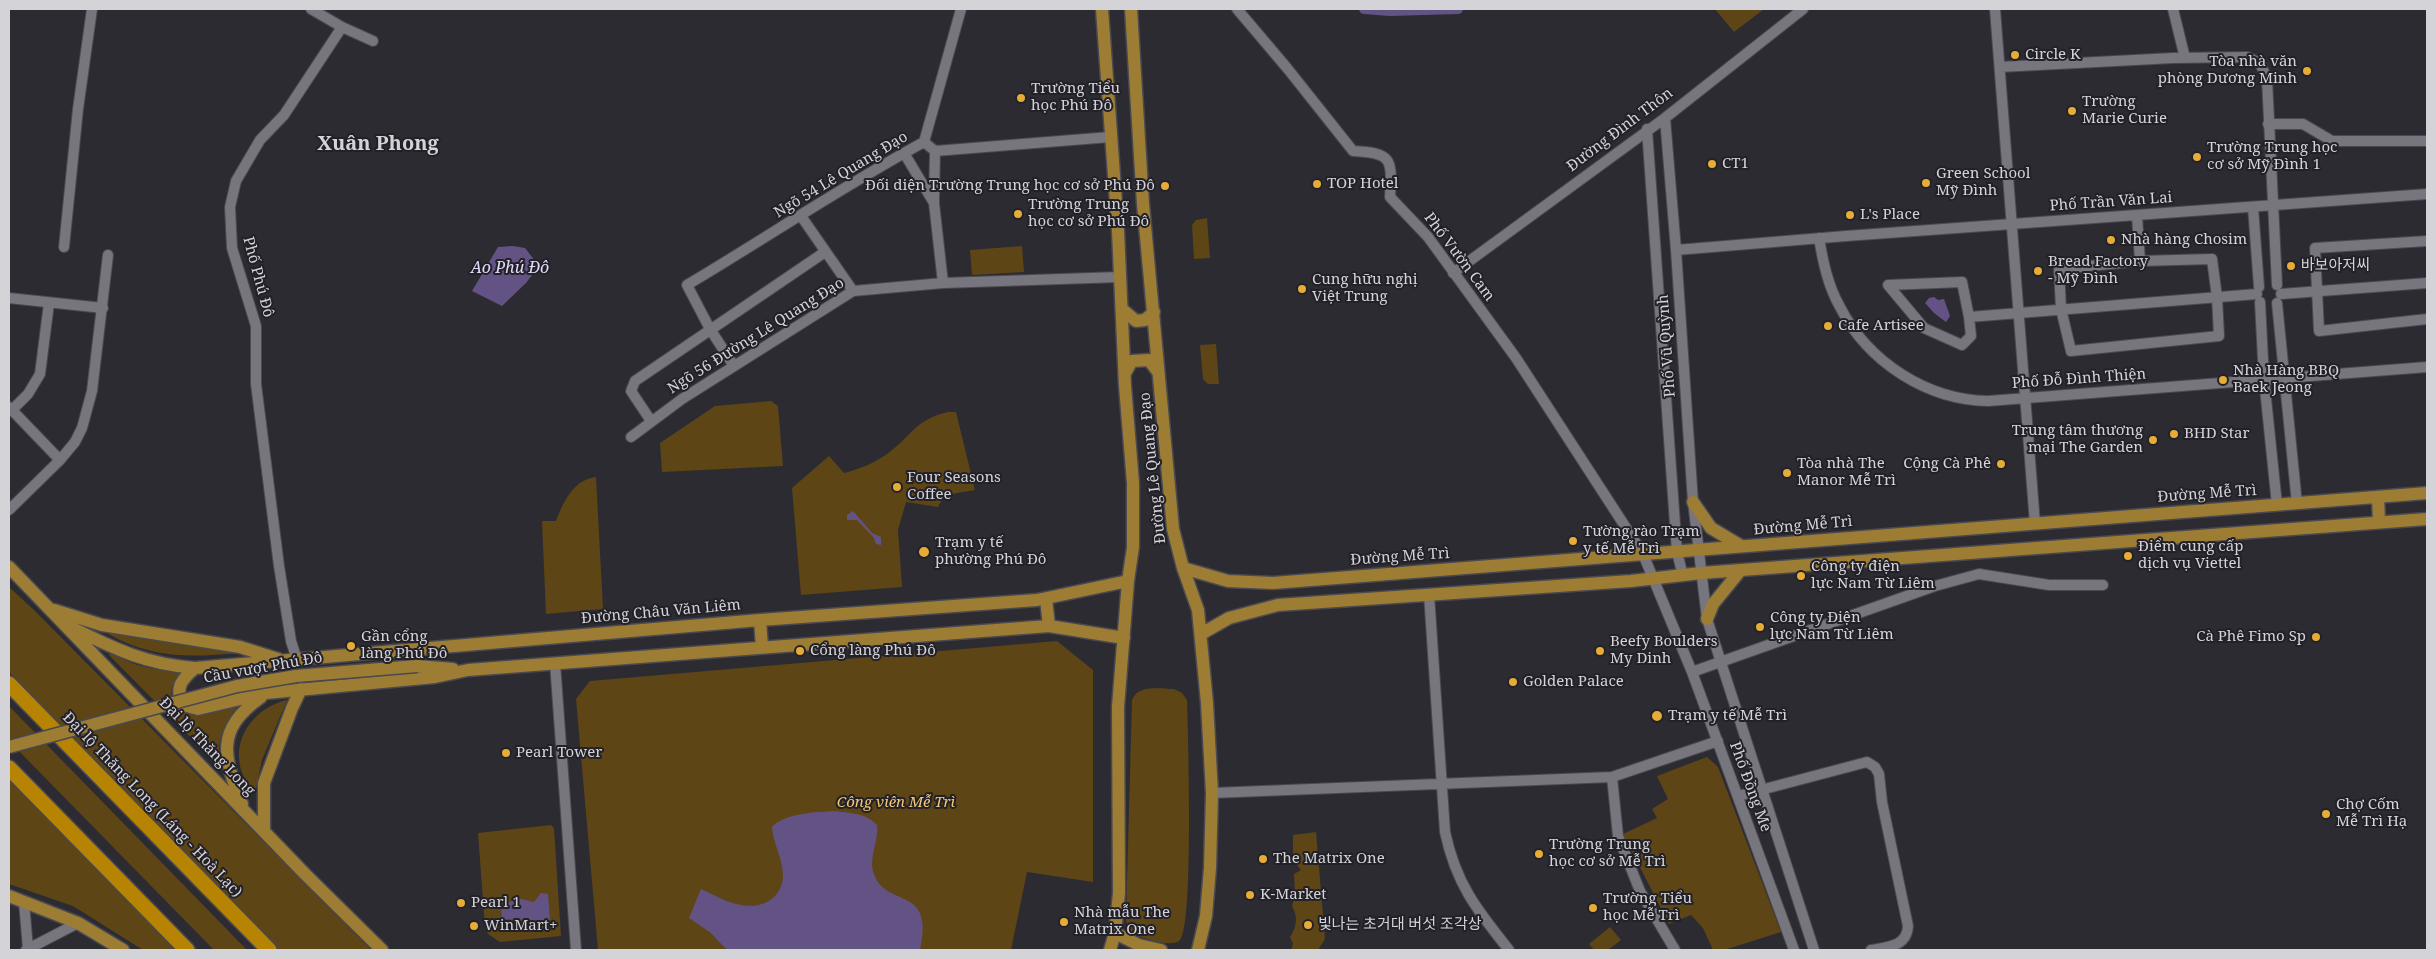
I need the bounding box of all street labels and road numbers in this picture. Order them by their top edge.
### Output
street label: Đường Đình Thôn [1563,84,1677,176]
street label: Ngõ 54 Lê Quang Đạo [771,128,911,222]
street label: Phố Trần Văn Lai [2049,189,2173,215]
street label: Phố Vườn Cam [1420,209,1498,305]
street label: Phố Phú Đô [239,235,277,319]
street label: Ngõ 56 Đường Lê Quang Đạo [664,274,848,398]
street label: Phố Vũ Quỳnh [1654,294,1680,398]
street label: Phố Đỗ Đình Thiện [2011,365,2147,393]
street label: Đường Lê Quang Đạo [1136,391,1170,545]
street label: Đường Mễ Trì [2157,482,2257,506]
street label: Đường Mễ Trì [1753,513,1853,539]
street label: Đường Mễ Trì [1350,545,1450,569]
street label: Đường Châu Văn Liêm [580,596,742,628]
street label: Cầu vượt Phú Đô [202,649,324,687]
street label: Đại lộ Thăng Long [155,694,259,800]
street label: Đại lộ Thăng Long (Láng - Hoà Lạc) [59,709,245,901]
street label: Phố Đồng Me [1725,740,1775,834]

